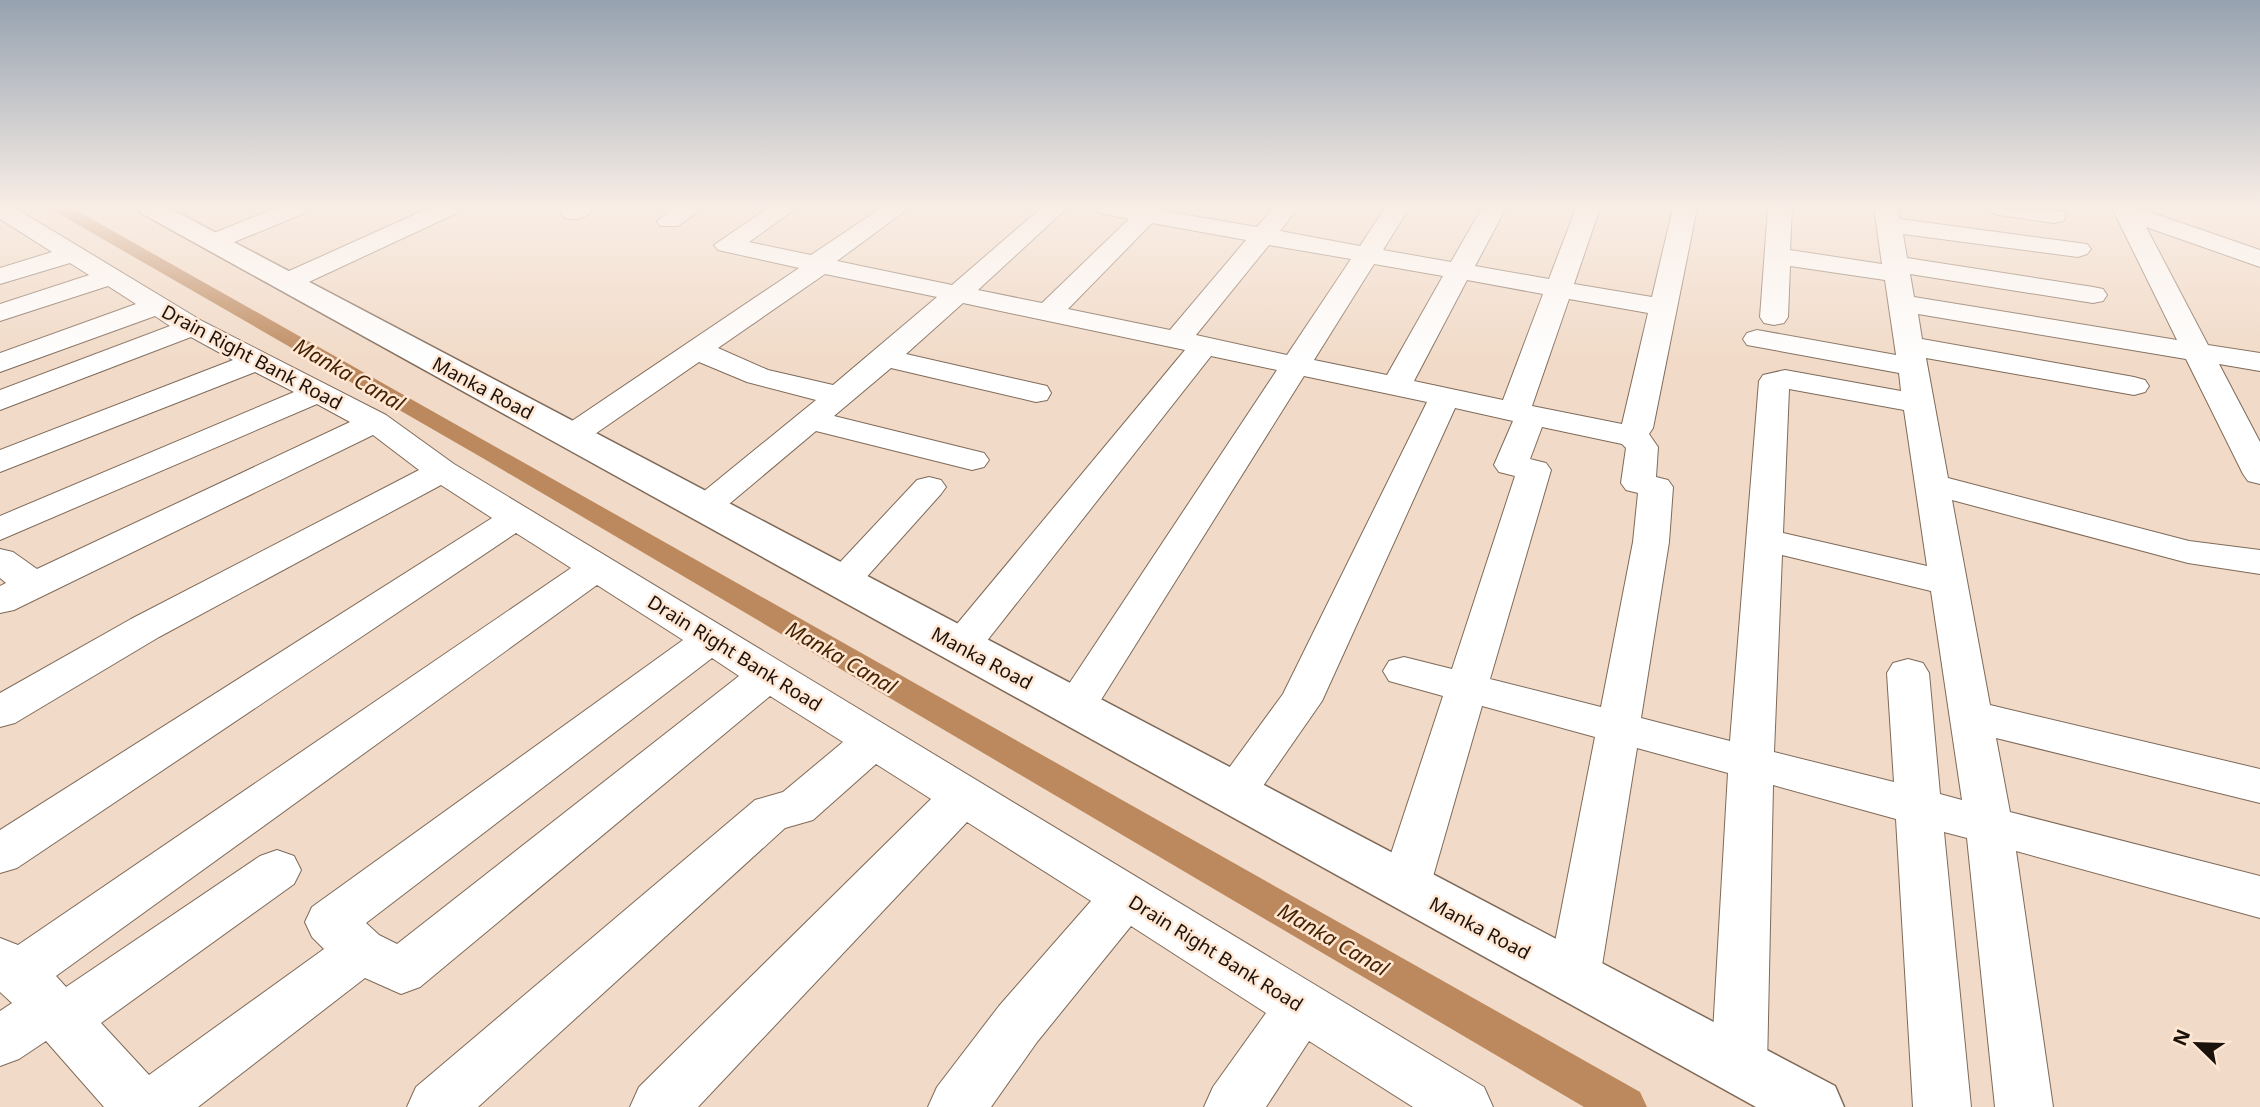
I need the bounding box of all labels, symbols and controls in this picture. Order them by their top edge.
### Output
street label: Drain Right Bank Road [157,298,347,416]
water label: Manka Canal [289,331,410,417]
street label: Manka Road [428,350,538,426]
street label: Drain Right Bank Road [643,589,827,717]
water label: Manka Canal [781,614,902,700]
street label: Manka Road [927,620,1037,696]
street label: Drain Right Bank Road [1124,889,1308,1017]
street label: Manka Road [1425,890,1535,966]
water label: Manka Canal [1273,896,1394,982]
north arrow [2162,1009,2232,1079]
text: N [2166,1025,2196,1050]

